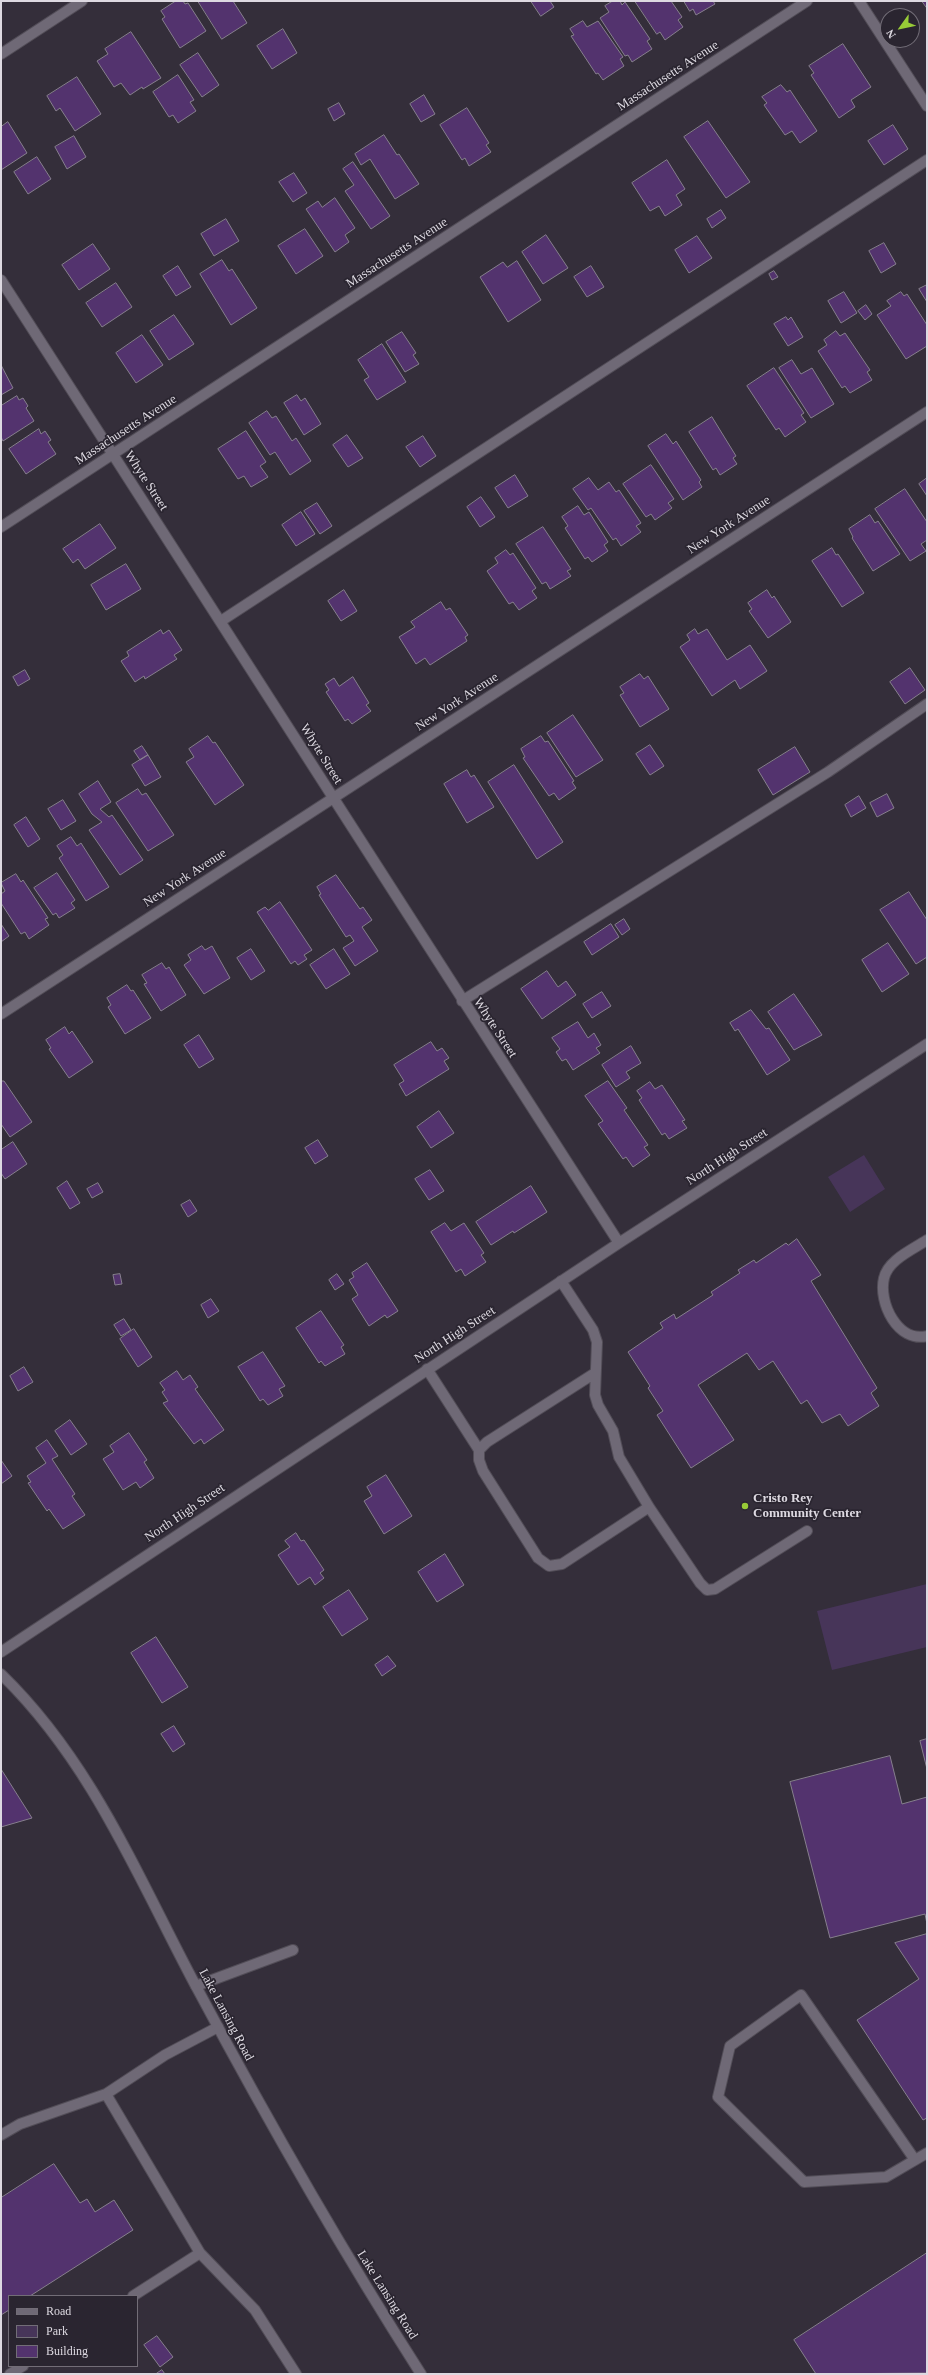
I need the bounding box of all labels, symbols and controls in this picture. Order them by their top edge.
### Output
north arrow [880,8,920,48]
text: N [884,27,898,41]
street label: Massachusetts Avenue [614,37,722,115]
street label: Massachusetts Avenue [343,214,451,292]
street label: Massachusetts Avenue [72,391,180,469]
street label: Whyte Street [121,448,171,514]
street label: New York Avenue [685,492,773,558]
street label: New York Avenue [413,669,501,735]
street label: Whyte Street [296,721,346,787]
street label: New York Avenue [141,845,229,911]
street label: Whyte Street [470,995,520,1061]
street label: North High Street [684,1125,770,1189]
street label: North High Street [412,1303,498,1367]
street label: North High Street [142,1480,228,1546]
place label: Cristo Rey Community Center [753,1491,861,1522]
marker: Cristo Rey Community Center [740,1501,750,1511]
street label: Lake Lansing Road [195,1966,257,2064]
street label: Lake Lansing Road [353,2248,421,2342]
legend [8,2295,138,2367]
text: Road [46,2304,71,2318]
text: Park [46,2324,68,2338]
text: Building [46,2344,88,2358]

